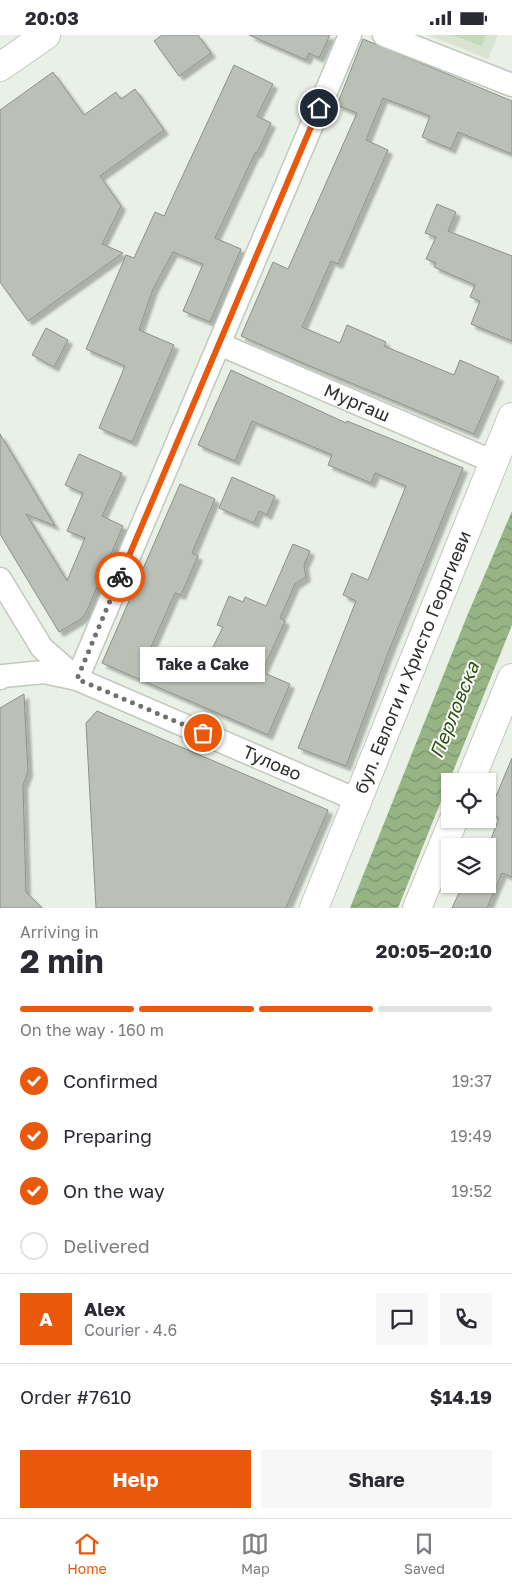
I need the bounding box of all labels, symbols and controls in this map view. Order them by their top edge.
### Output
text: 20:03 [25,6,79,29]
pin [298,87,340,129]
icon: home [305,94,333,122]
street label: Мургаш [321,378,393,426]
street label: бул. Евлоги и Христо Георгиеви [349,527,475,796]
courier [95,552,145,602]
icon: bike [106,563,134,591]
callout: Take a Cake [140,648,266,683]
text: Take a Cake [156,654,249,674]
water label: Перловска [424,657,484,761]
pin [182,712,224,754]
icon: bag [189,719,217,747]
street label: Тулово [240,740,305,785]
map controls [441,773,496,893]
button: locate [441,773,496,828]
button: layers [441,838,496,893]
text: Arriving in [20,922,99,942]
text: 20:05–20:10 [376,939,492,962]
text: 2 min [20,942,104,980]
text: On the way · 160 m [20,1020,164,1040]
icon: check [20,1067,48,1095]
text: Confirmed [63,1069,158,1092]
text: 19:37 [452,1071,492,1091]
icon: check [20,1122,48,1150]
text: Preparing [63,1124,152,1147]
text: 19:49 [450,1126,492,1146]
icon: check [20,1177,48,1205]
text: On the way [63,1179,165,1202]
text: 19:52 [451,1181,492,1201]
text: Delivered [63,1234,150,1257]
button: chat [376,1293,428,1345]
button: phone [440,1293,492,1345]
text: Alex [84,1297,125,1320]
text: A [39,1307,53,1330]
text: Courier · 4.6 [84,1320,177,1340]
text: Order #7610 [20,1385,132,1408]
text: $14.19 [430,1385,492,1408]
button: Help [20,1450,251,1508]
button: Share [261,1450,492,1508]
tab: Home [67,1530,107,1577]
tab: Map [241,1530,270,1577]
tab: Saved [404,1530,445,1577]

